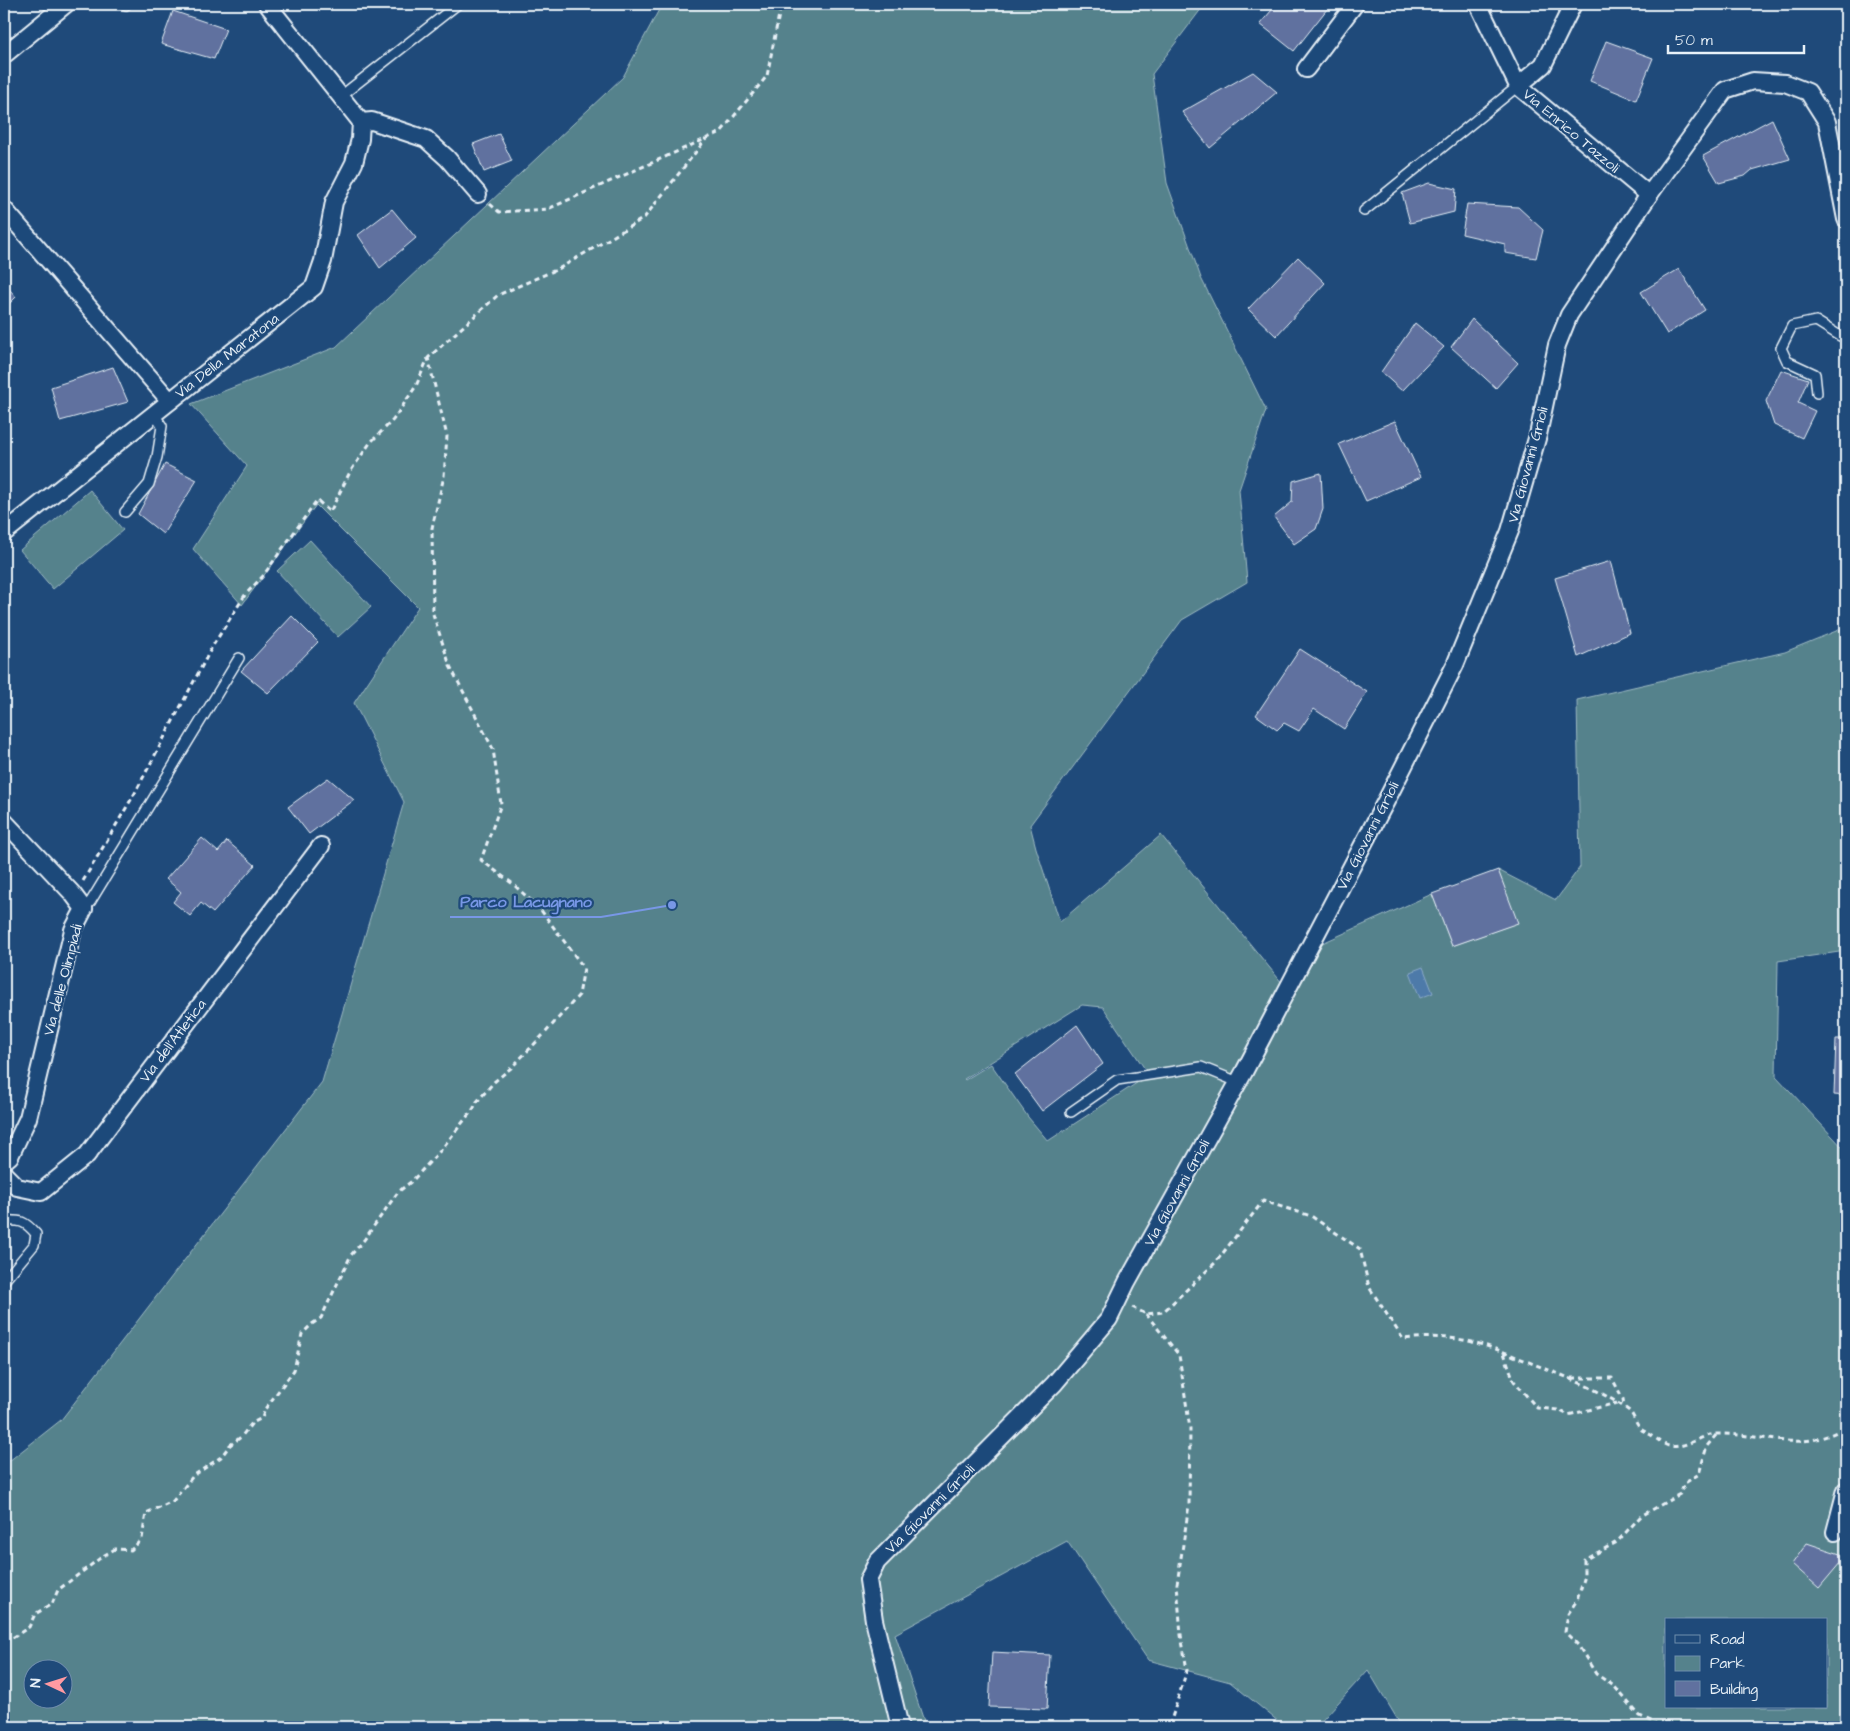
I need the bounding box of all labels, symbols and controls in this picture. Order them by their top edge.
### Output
scale bar [1668,22,1804,54]
text: 50 m [1675,30,1713,51]
street label: Via Enrico Tazzoli [1518,84,1625,178]
street label: Via Della Maratona [170,308,284,403]
street label: Via Giovanni Grioli [1502,404,1554,525]
street label: Via Giovanni Grioli [1332,778,1405,894]
callout: Parco Lacugnano [450,886,601,917]
text: Parco Lacugnano [460,891,593,915]
street label: Via delle Olimpiadi [38,921,88,1038]
street label: Via dell'Atletica [135,995,212,1087]
street label: Via Giovanni Grioli [1139,1135,1215,1250]
street label: Via Giovanni Grioli [880,1459,980,1559]
legend [1665,1618,1828,1708]
text: Road [1710,1629,1745,1650]
text: Park [1710,1653,1745,1674]
north arrow [22,1658,72,1708]
text: N [26,1678,46,1688]
text: Building [1710,1679,1758,1701]

